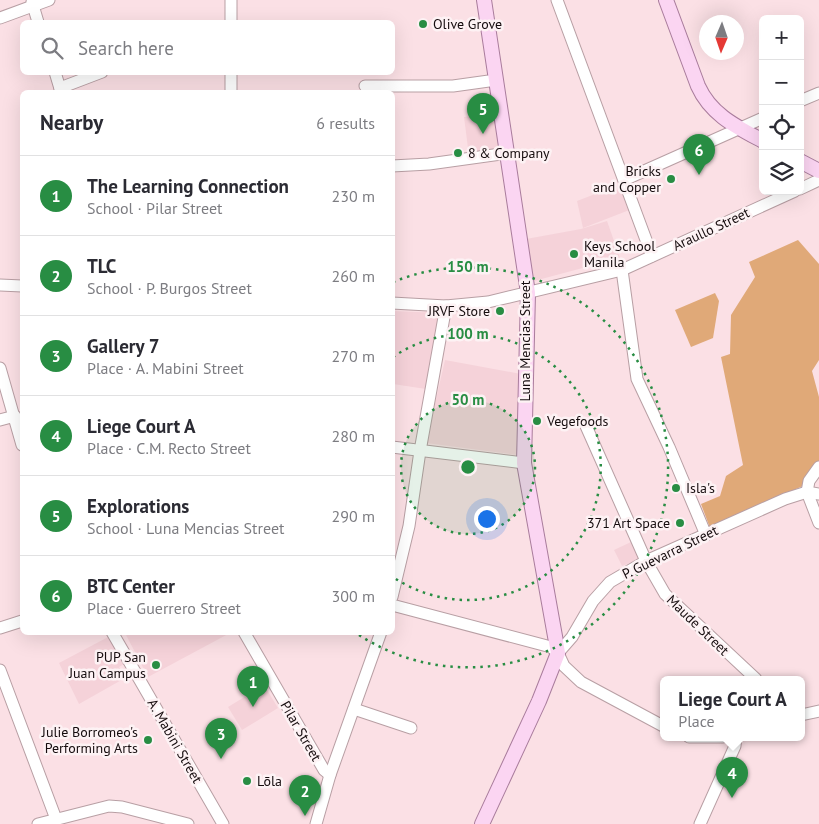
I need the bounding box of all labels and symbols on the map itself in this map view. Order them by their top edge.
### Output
place label: Olive Grove [433,15,502,33]
north arrow [699,15,744,60]
marker: Olive Grove [417,18,429,30]
pin: 5 [467,93,499,134]
pin: 6 [683,134,715,175]
place label: 8 & Company [468,144,550,162]
marker: 8 & Company [452,147,464,159]
place label: Bricks and Copper [593,162,661,196]
marker: Bricks and Copper [665,173,677,185]
street label: Araullo Street [670,203,752,255]
place label: Keys School Manila [584,237,655,271]
marker: Keys School Manila [568,248,580,260]
text: 150 m [447,257,489,276]
street label: Luna Mencias Street [516,280,534,402]
place label: JRVF Store [427,302,490,320]
marker: JRVF Store [494,305,506,317]
text: 100 m [447,324,489,343]
text: 50 m [452,390,484,409]
place label: Vegefoods [546,412,609,430]
marker: Vegefoods [531,415,543,427]
centre of rings [459,458,477,476]
place label: Isla's [686,479,715,497]
marker: Isla's [670,482,682,494]
your location [474,506,500,532]
place label: 371 Art Space [587,514,670,532]
marker: 371 Art Space [674,517,686,529]
street label: P. Guevarra Street [619,521,721,583]
street label: Maude Street [663,591,733,659]
place label: PUP San Juan Campus [68,648,146,682]
marker: PUP San Juan Campus [150,659,162,671]
pin: 1 [237,666,269,707]
street label: A. Mabini Street [144,696,207,787]
street label: Pilar Street [276,698,326,765]
pin: 3 [205,718,237,759]
place label: Julie Borromeo's Performing Arts [41,723,138,757]
marker: Julie Borromeo's Performing Arts [142,734,154,746]
pin: 4 [716,757,748,798]
place label: Lōla [257,772,282,790]
marker: Lōla [241,775,253,787]
pin: 2 [289,775,321,816]

